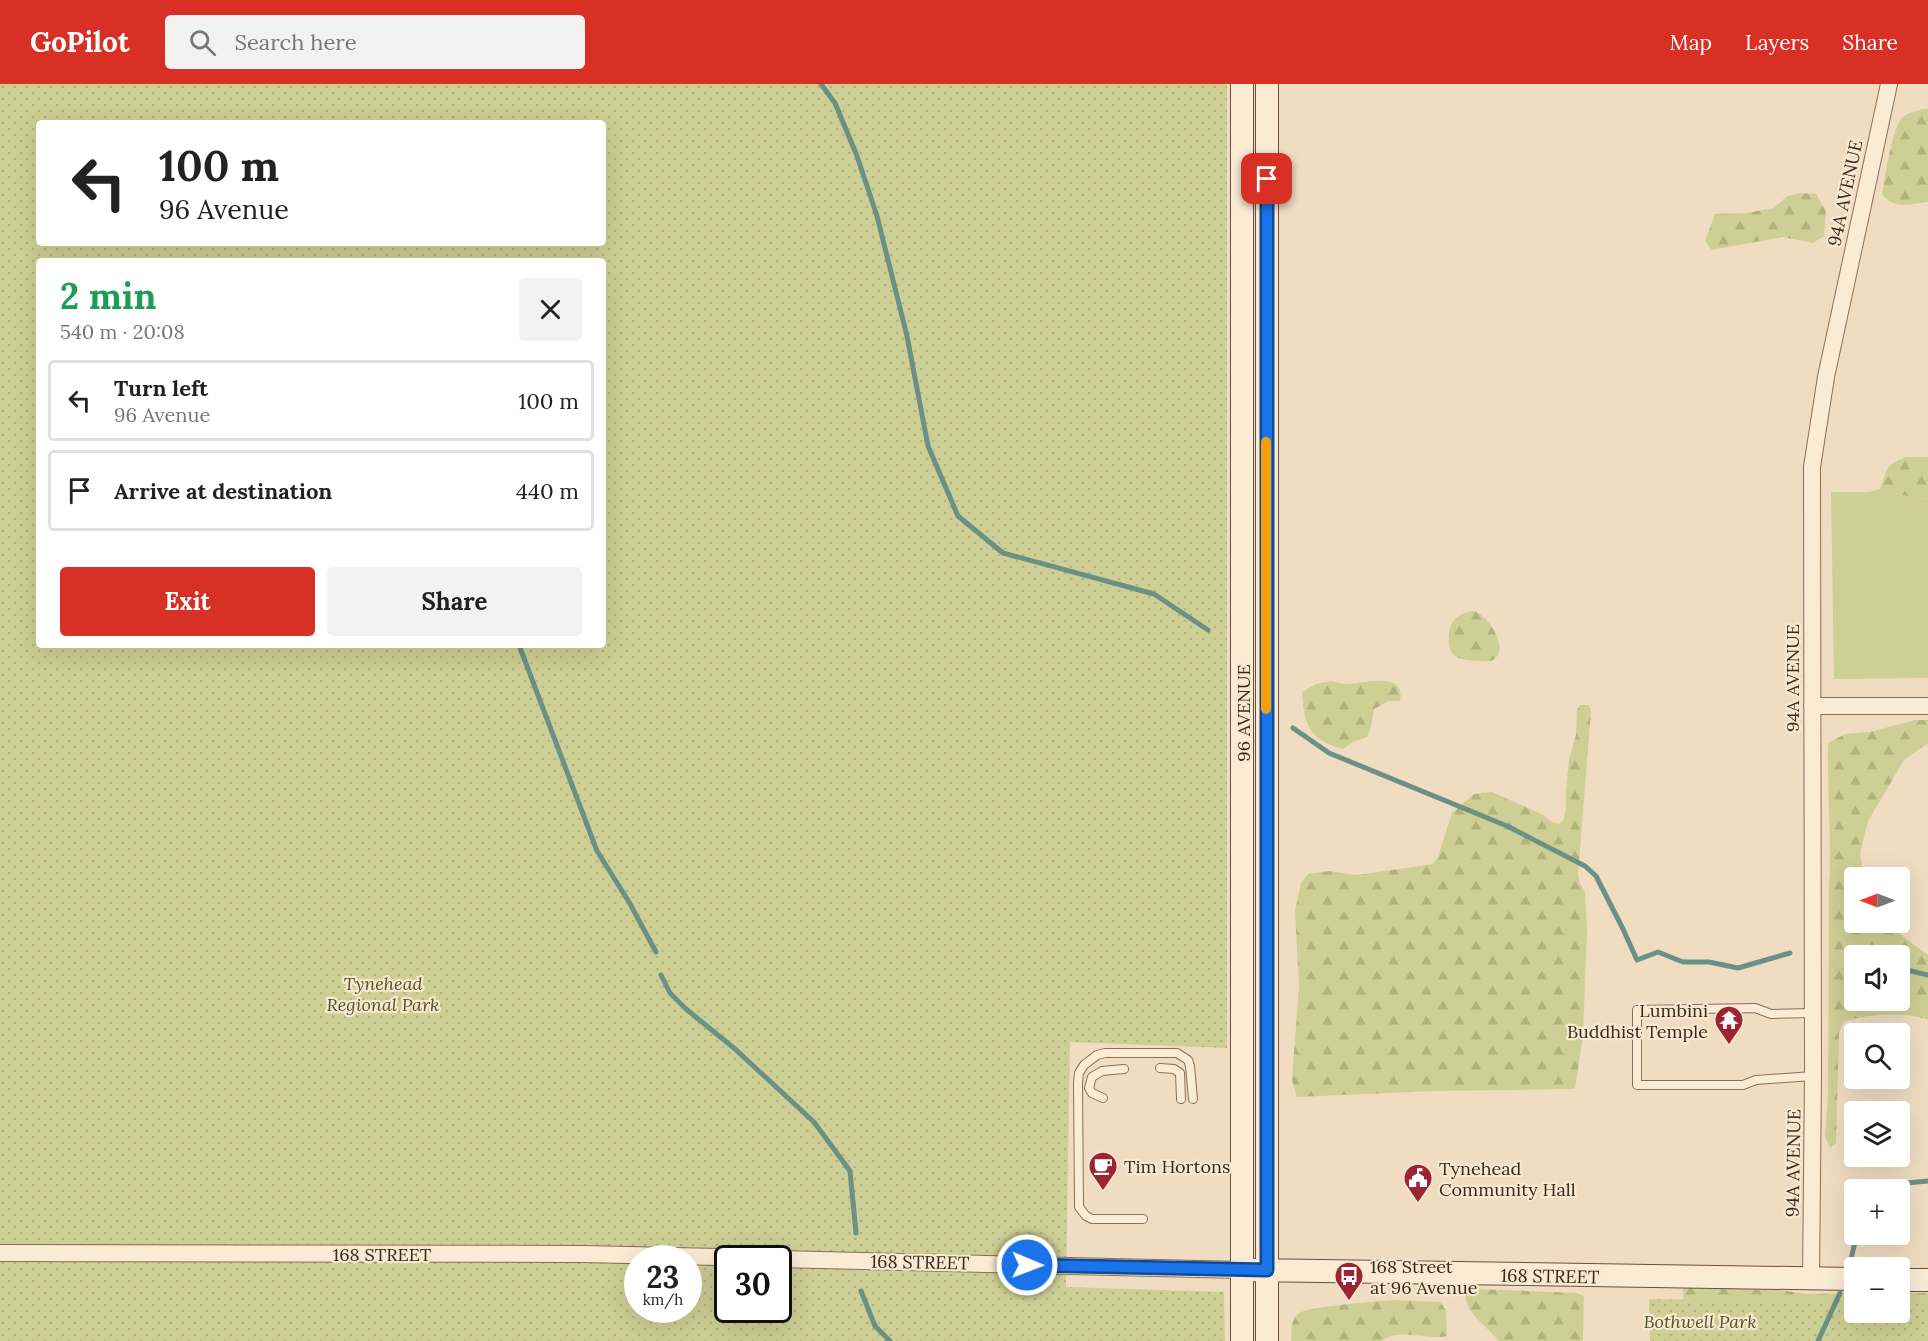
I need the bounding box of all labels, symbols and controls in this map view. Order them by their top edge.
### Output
search box [165,15,585,69]
text: GoPilot [30,24,129,60]
icon: search [186,26,219,59]
text: Search here [234,28,357,56]
text: Map [1669,29,1712,56]
text: Layers [1745,29,1809,56]
text: Share [1842,29,1898,56]
street label: 94A AVENUE [1823,138,1867,248]
text: 100 m [159,139,279,193]
icon: left [60,144,138,222]
pin [1241,153,1292,204]
icon: arrive [1250,162,1283,195]
text: 96 Avenue [159,192,289,226]
text: 2 min [60,273,157,319]
button: close [519,278,582,341]
text: 540 m · 20:08 [60,319,185,344]
text: Turn left [114,374,208,402]
icon: left [63,384,96,417]
text: 100 m [518,387,579,415]
text: 96 Avenue [114,402,210,427]
icon: arrive [63,474,96,507]
text: Arrive at destination [114,477,332,505]
text: 440 m [516,477,579,505]
button: Exit [60,567,315,636]
button: Share [327,567,582,636]
street label: 94A AVENUE [1781,624,1804,732]
street label: 96 AVENUE [1232,664,1255,762]
north arrow [1844,867,1910,933]
map controls [1844,867,1910,1323]
button: sound [1844,945,1910,1011]
park label: Tynehead Regional Park [327,972,439,1016]
place label: Lumbini Buddhist Temple [1567,999,1708,1043]
temple icon: Lumbini Buddhist Temple [1713,1004,1745,1046]
button: search [1844,1023,1910,1089]
button: layers [1844,1101,1910,1167]
street label: 94A AVENUE [1781,1109,1805,1217]
cafe icon: Tim Hortons [1087,1150,1119,1192]
place label: Tim Hortons [1124,1155,1230,1178]
place label: Tynehead Community Hall [1439,1157,1576,1201]
public building icon: Tynehead Community Hall [1402,1162,1434,1204]
button: + [1844,1179,1910,1245]
position arrow [995,1233,1059,1297]
street label: 168 STREET [333,1243,432,1266]
speed limit sign: 30 [714,1245,792,1323]
street label: 168 STREET [870,1250,970,1274]
place label: 168 Street at 96 Avenue [1370,1255,1478,1299]
button: − [1844,1257,1910,1323]
text: 23 [647,1258,679,1296]
bus stop icon: 168 Street at 96 Avenue [1333,1260,1365,1302]
street label: 168 STREET [1500,1264,1600,1288]
text: km/h [643,1290,683,1309]
park label: Bothwell Park [1643,1310,1757,1333]

